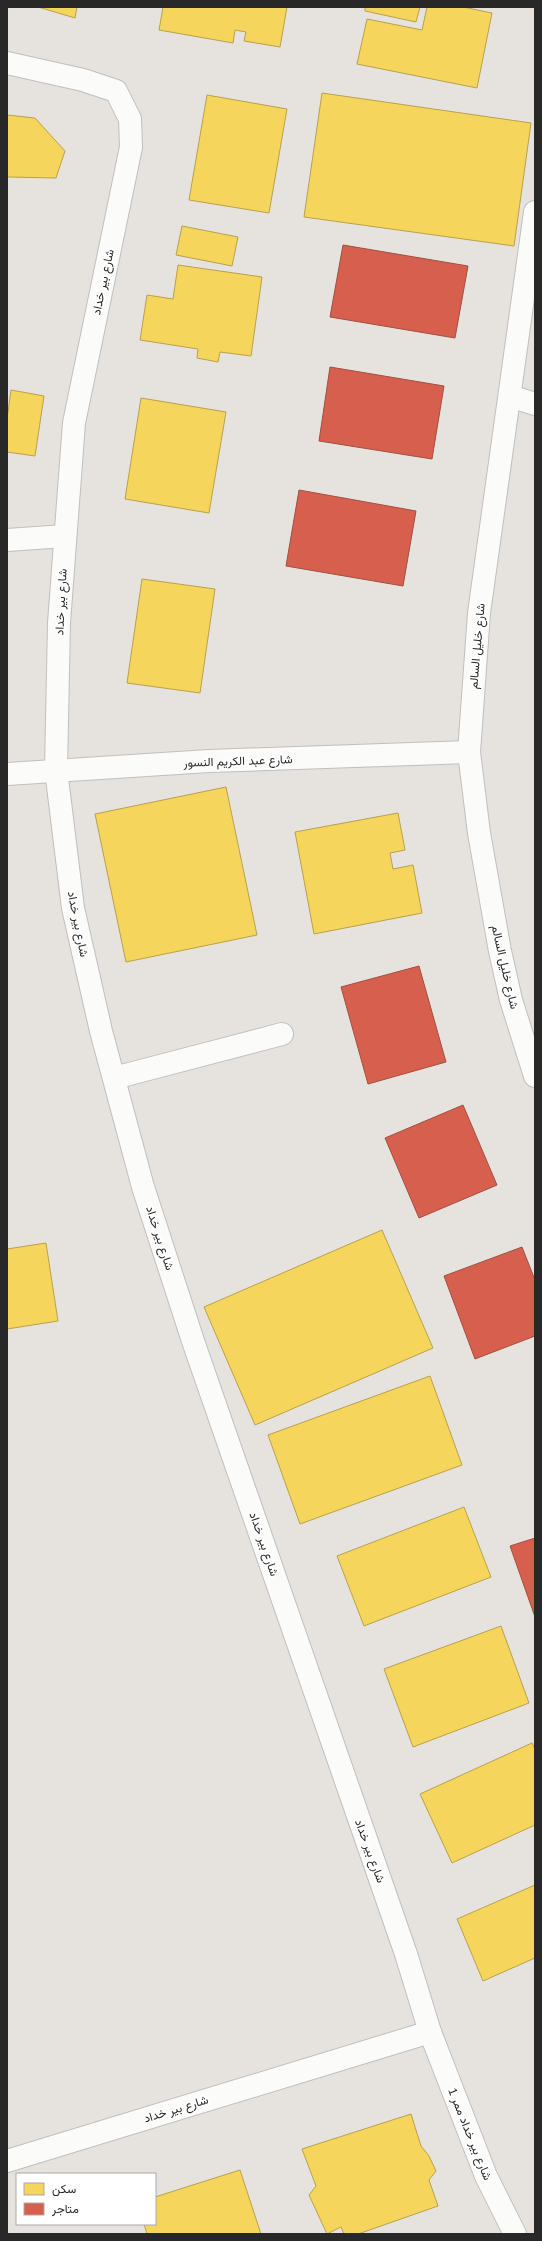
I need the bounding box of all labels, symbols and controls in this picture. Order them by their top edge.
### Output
street label: شارع بير خداد [89,248,119,316]
street label: شارع بير خداد [52,568,72,636]
street label: شارع خليل السالم [466,603,490,690]
street label: شارع عبد الكريم النسور [182,752,293,772]
street label: شارع بير خداد [63,890,91,958]
street label: شارع خليل السالم [487,924,521,1011]
street label: شارع بير خداد [141,1204,177,1272]
street label: شارع بير خداد [245,1510,281,1578]
street label: شارع بير خداد [350,1817,388,1885]
street label: شارع بير خداد ممر 1 [443,2086,495,2183]
street label: شارع بير خداد [142,2093,211,2127]
legend [16,2173,156,2225]
text: سكن [52,2182,76,2197]
text: متاجر [51,2202,79,2217]

